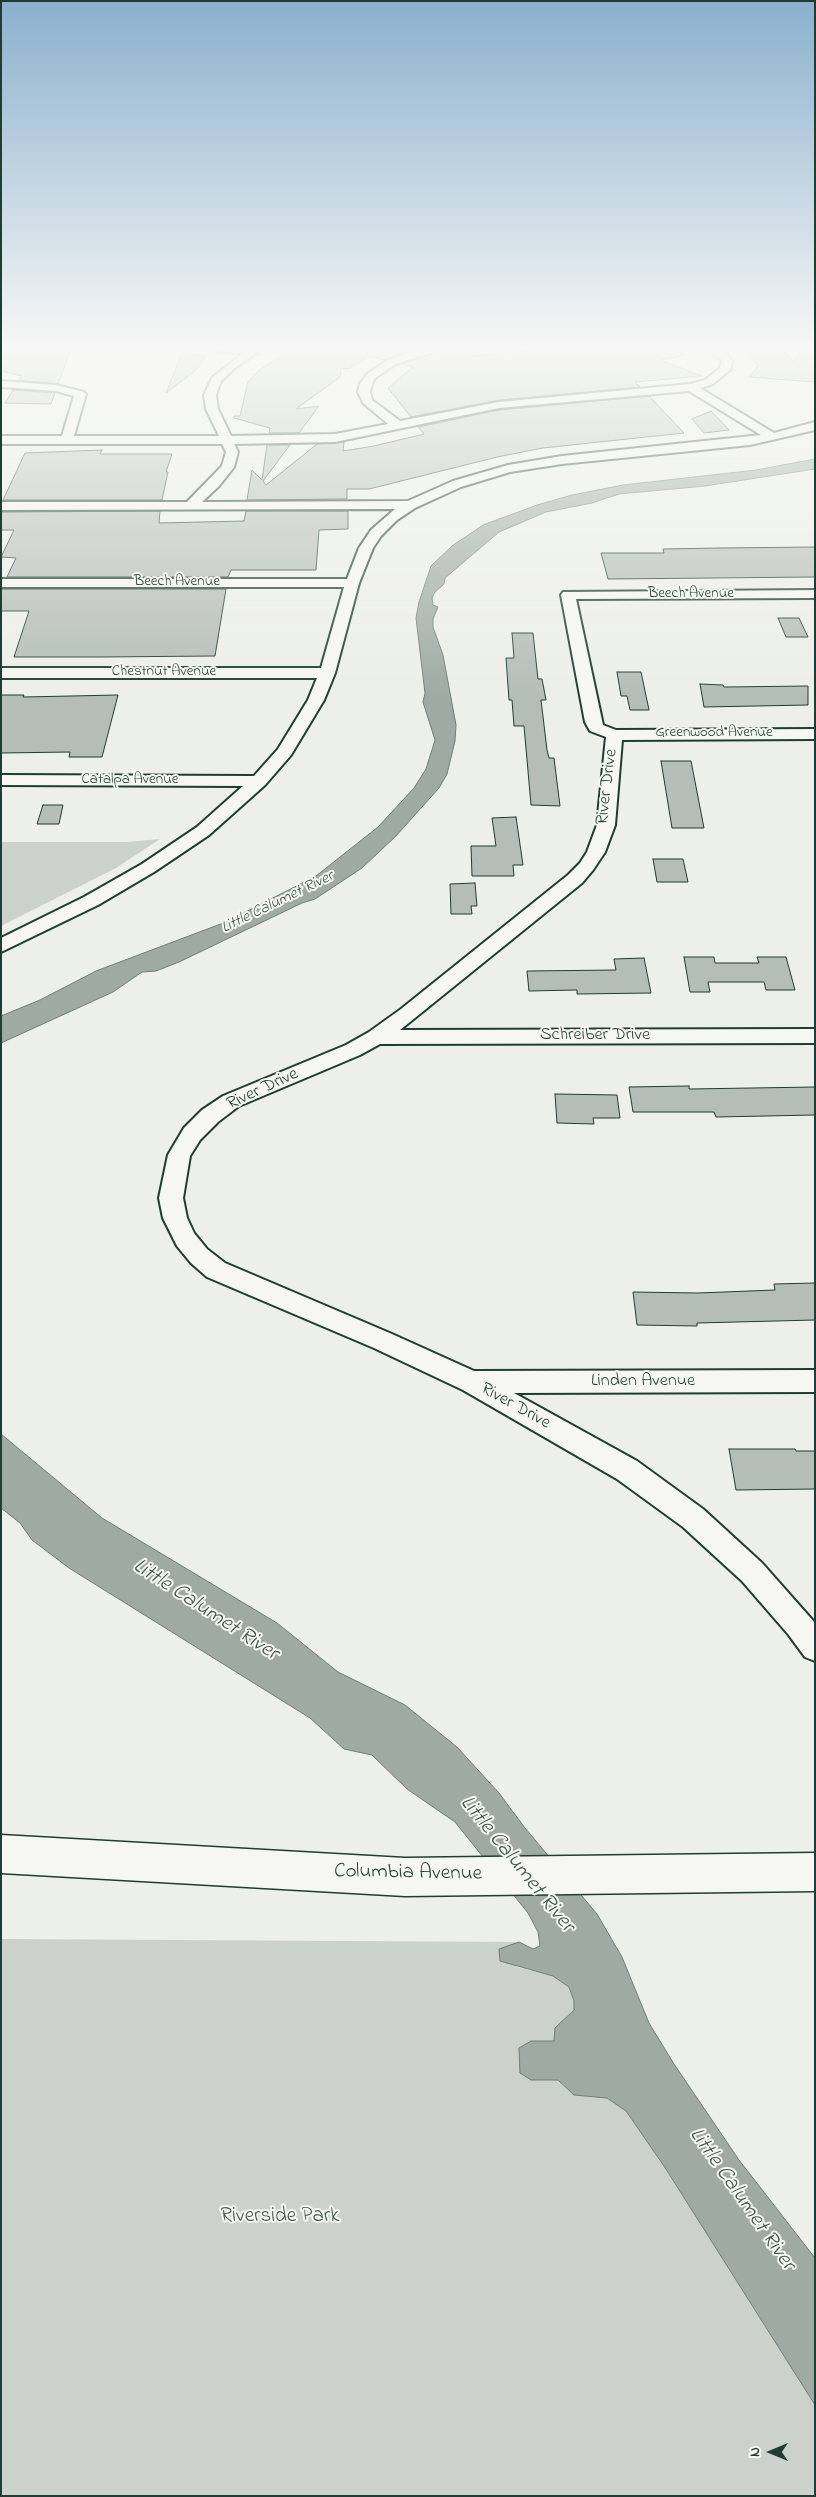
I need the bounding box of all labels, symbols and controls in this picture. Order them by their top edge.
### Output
street label: Beech Avenue [134,574,220,592]
street label: Beech Avenue [648,586,734,604]
street label: Chestnut Avenue [112,664,216,682]
street label: Greenwood Avenue [655,725,773,743]
street label: River Drive [593,748,623,826]
street label: Catalpa Avenue [82,772,178,790]
water label: Little Calumet River [219,868,337,938]
street label: Schreiber Drive [540,1025,650,1047]
street label: River Drive [224,1064,302,1116]
street label: Linden Avenue [591,1371,695,1393]
street label: River Drive [476,1379,554,1435]
water label: Little Calumet River [127,1554,283,1668]
water label: Little Calumet River [453,1791,579,1939]
street label: Columbia Avenue [334,1860,482,1888]
water label: Little Calumet River [682,2124,800,2276]
park label: Riverside Park [221,2205,339,2231]
north arrow [746,2427,796,2477]
text: N [745,2447,766,2457]

